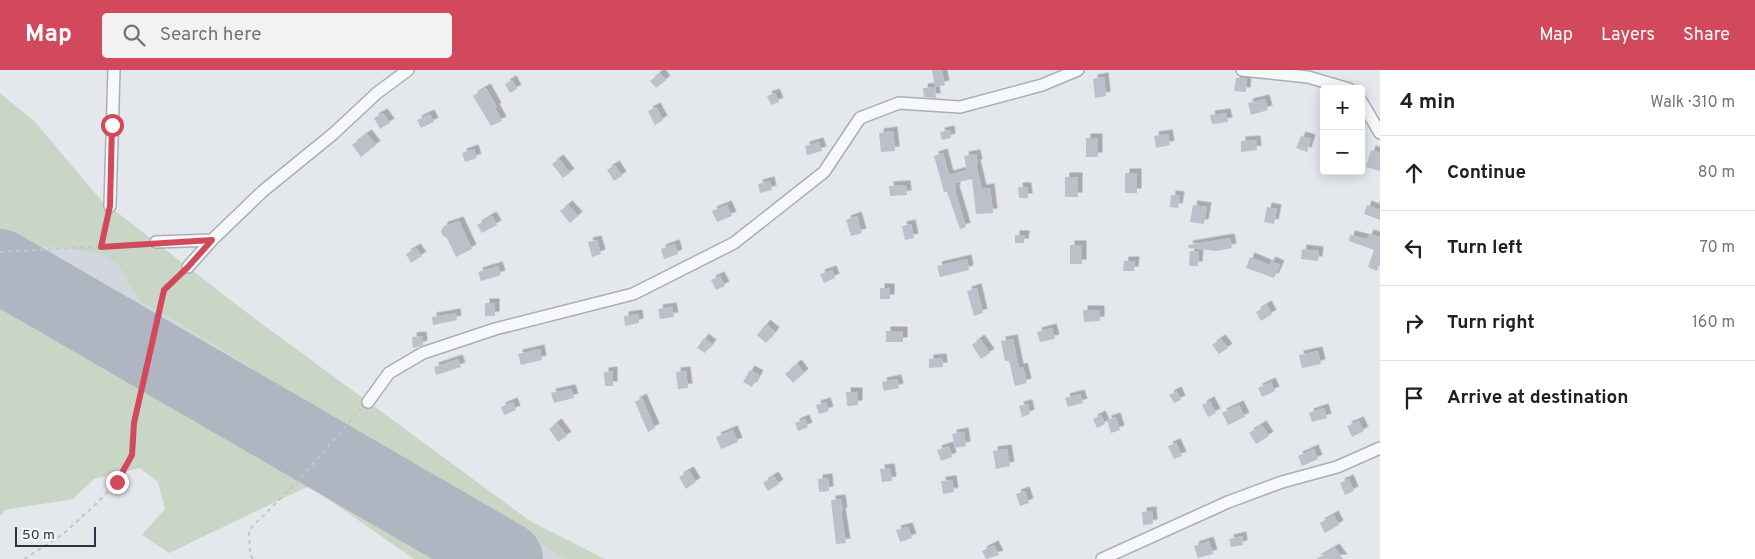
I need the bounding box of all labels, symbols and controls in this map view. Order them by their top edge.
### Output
search box [102,13,452,58]
text: Map [25,20,72,50]
icon: search [120,21,148,49]
text: Search here [160,23,261,47]
text: Map [1539,24,1573,47]
text: Layers [1601,24,1655,47]
text: Share [1683,24,1730,47]
map controls [1320,85,1365,175]
button: + [1320,85,1365,130]
text: 4 min [1400,89,1456,116]
text: Walk · 310 m [1650,93,1735,113]
route start [101,114,124,137]
button: − [1320,130,1365,175]
icon: ahead [1400,159,1428,187]
text: Continue [1447,161,1526,185]
text: 80 m [1698,163,1735,183]
icon: left [1400,234,1428,262]
text: Turn left [1447,236,1523,260]
text: 70 m [1700,238,1735,258]
icon: right [1400,309,1428,337]
text: Turn right [1447,311,1535,335]
text: 160 m [1692,313,1735,333]
icon: arrive [1400,384,1428,412]
text: Arrive at destination [1447,386,1628,410]
route end [106,471,129,494]
scale bar [15,524,96,547]
text: 50 m [22,527,55,544]

